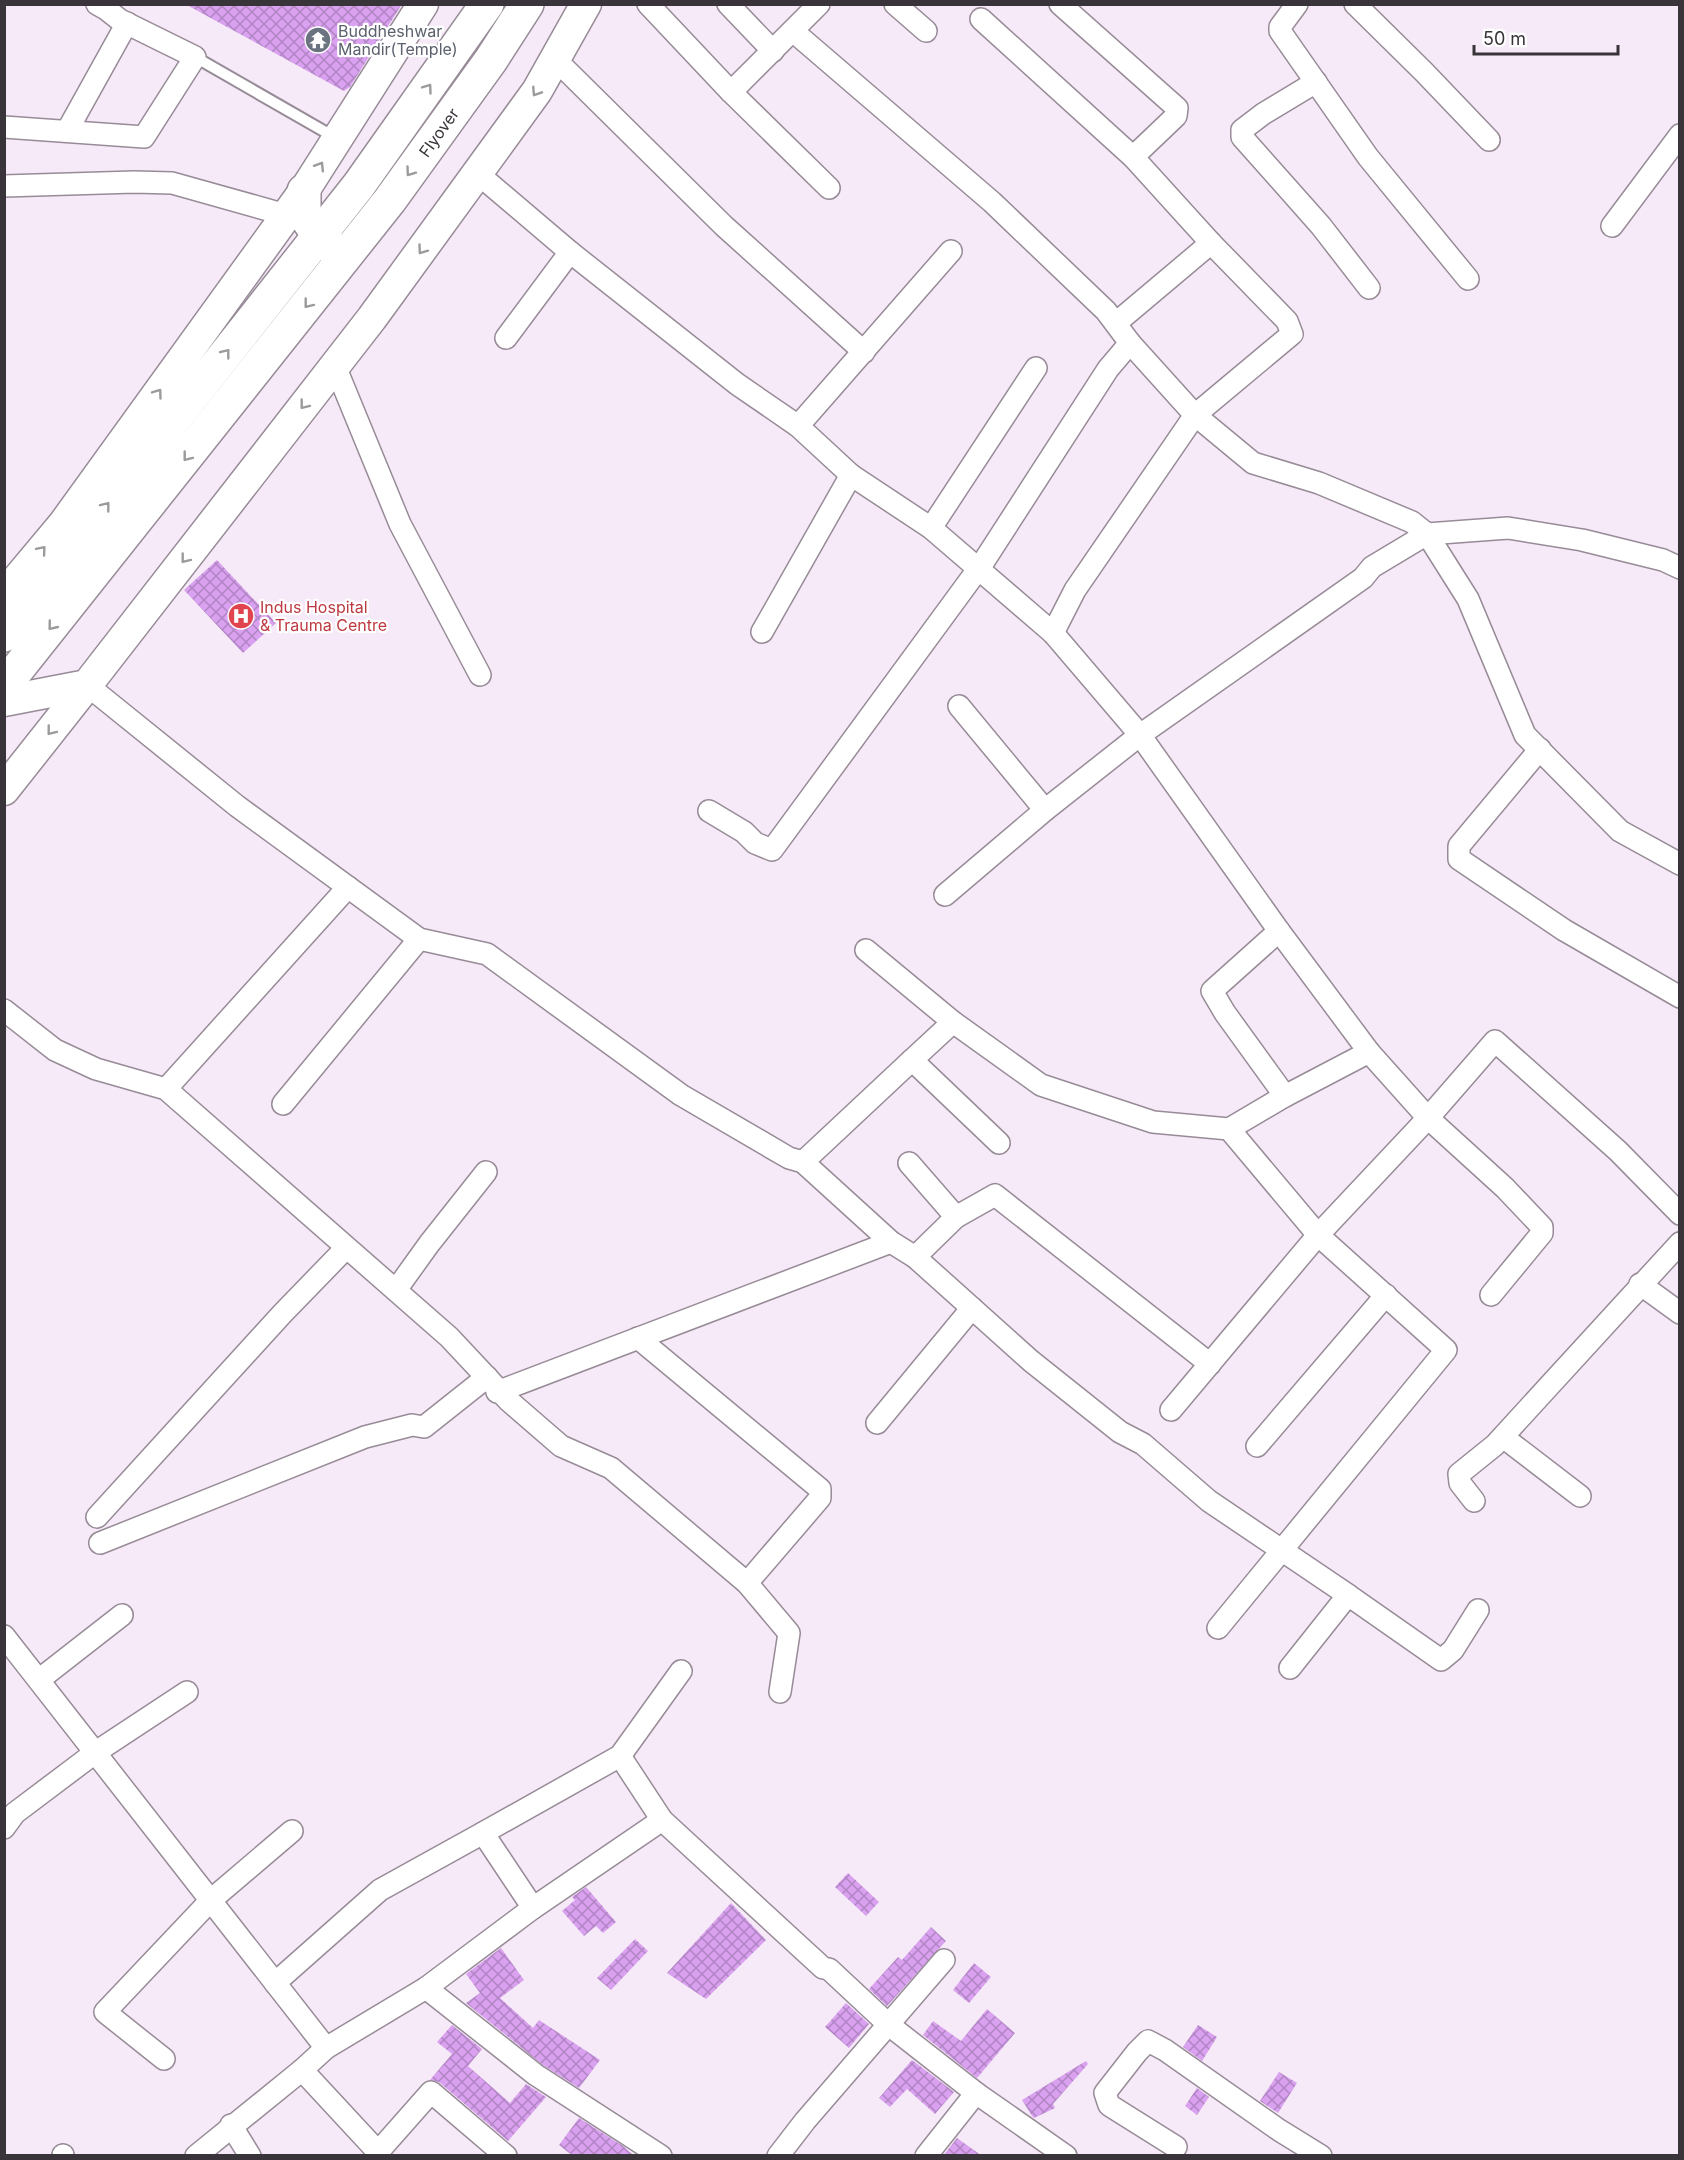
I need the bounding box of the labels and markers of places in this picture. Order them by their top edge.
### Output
place label: Buddheshwar Mandir(Temple) [338,21,458,59]
temple icon: Buddheshwar Mandir(Temple) [303,25,333,55]
place label: Indus Hospital & Trauma Centre [260,597,387,635]
hospital icon: Indus Hospital & Trauma Centre [226,601,256,631]

